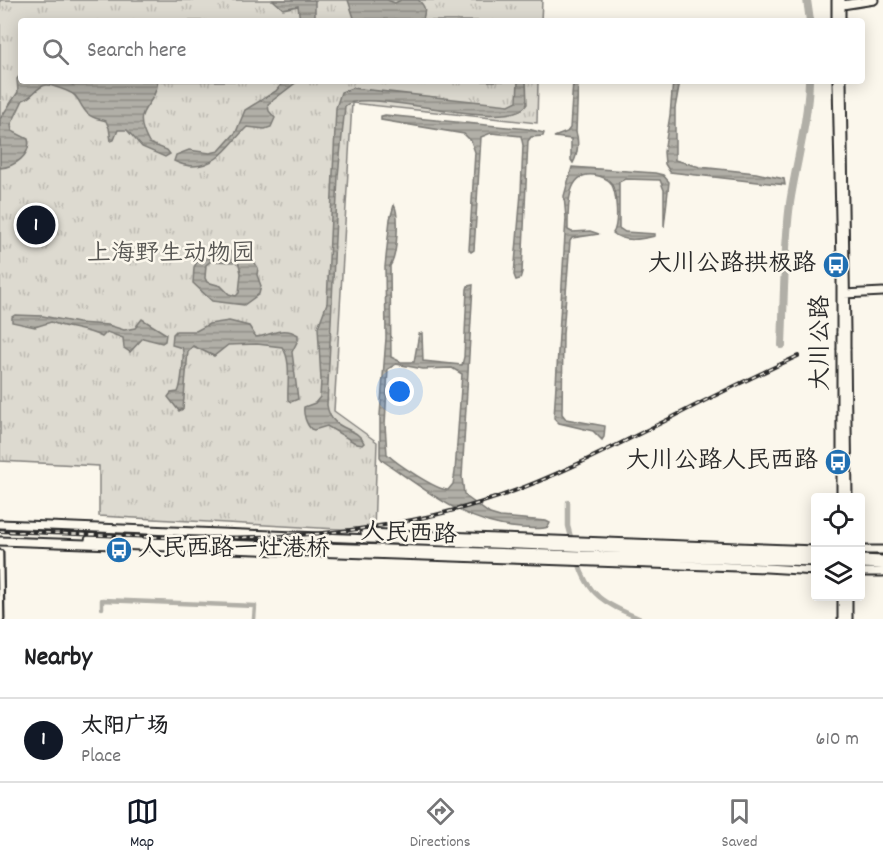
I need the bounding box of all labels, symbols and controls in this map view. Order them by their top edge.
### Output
search box [18,18,865,84]
icon: search [39,35,72,68]
text: Search here [87,36,186,67]
pin: 1 [16,202,56,248]
park label: 上海野生动物园 [87,238,255,272]
place label: 大川公路拱极路 [648,248,816,282]
bus stop icon: 大川公路拱极路 [821,250,851,280]
street label: 大川公路 [805,295,839,391]
your location [385,377,414,406]
place label: 大川公路人民西路 [626,445,818,479]
bus stop icon: 大川公路人民西路 [823,447,853,477]
map controls [811,493,865,601]
button: locate [811,493,865,547]
street label: 人民西路 [360,516,458,554]
place label: 人民西路一灶港桥 [138,533,330,567]
bus stop icon: 人民西路一灶港桥 [104,535,134,565]
button: layers [811,547,865,601]
text: Nearby [24,640,92,677]
text: 太阳广场 [81,712,169,743]
text: 1 [41,726,46,754]
text: 610 m [816,726,859,754]
text: Place [81,743,121,771]
tab: Map [126,795,159,854]
tab: Directions [410,795,470,854]
tab: Saved [722,795,757,854]

